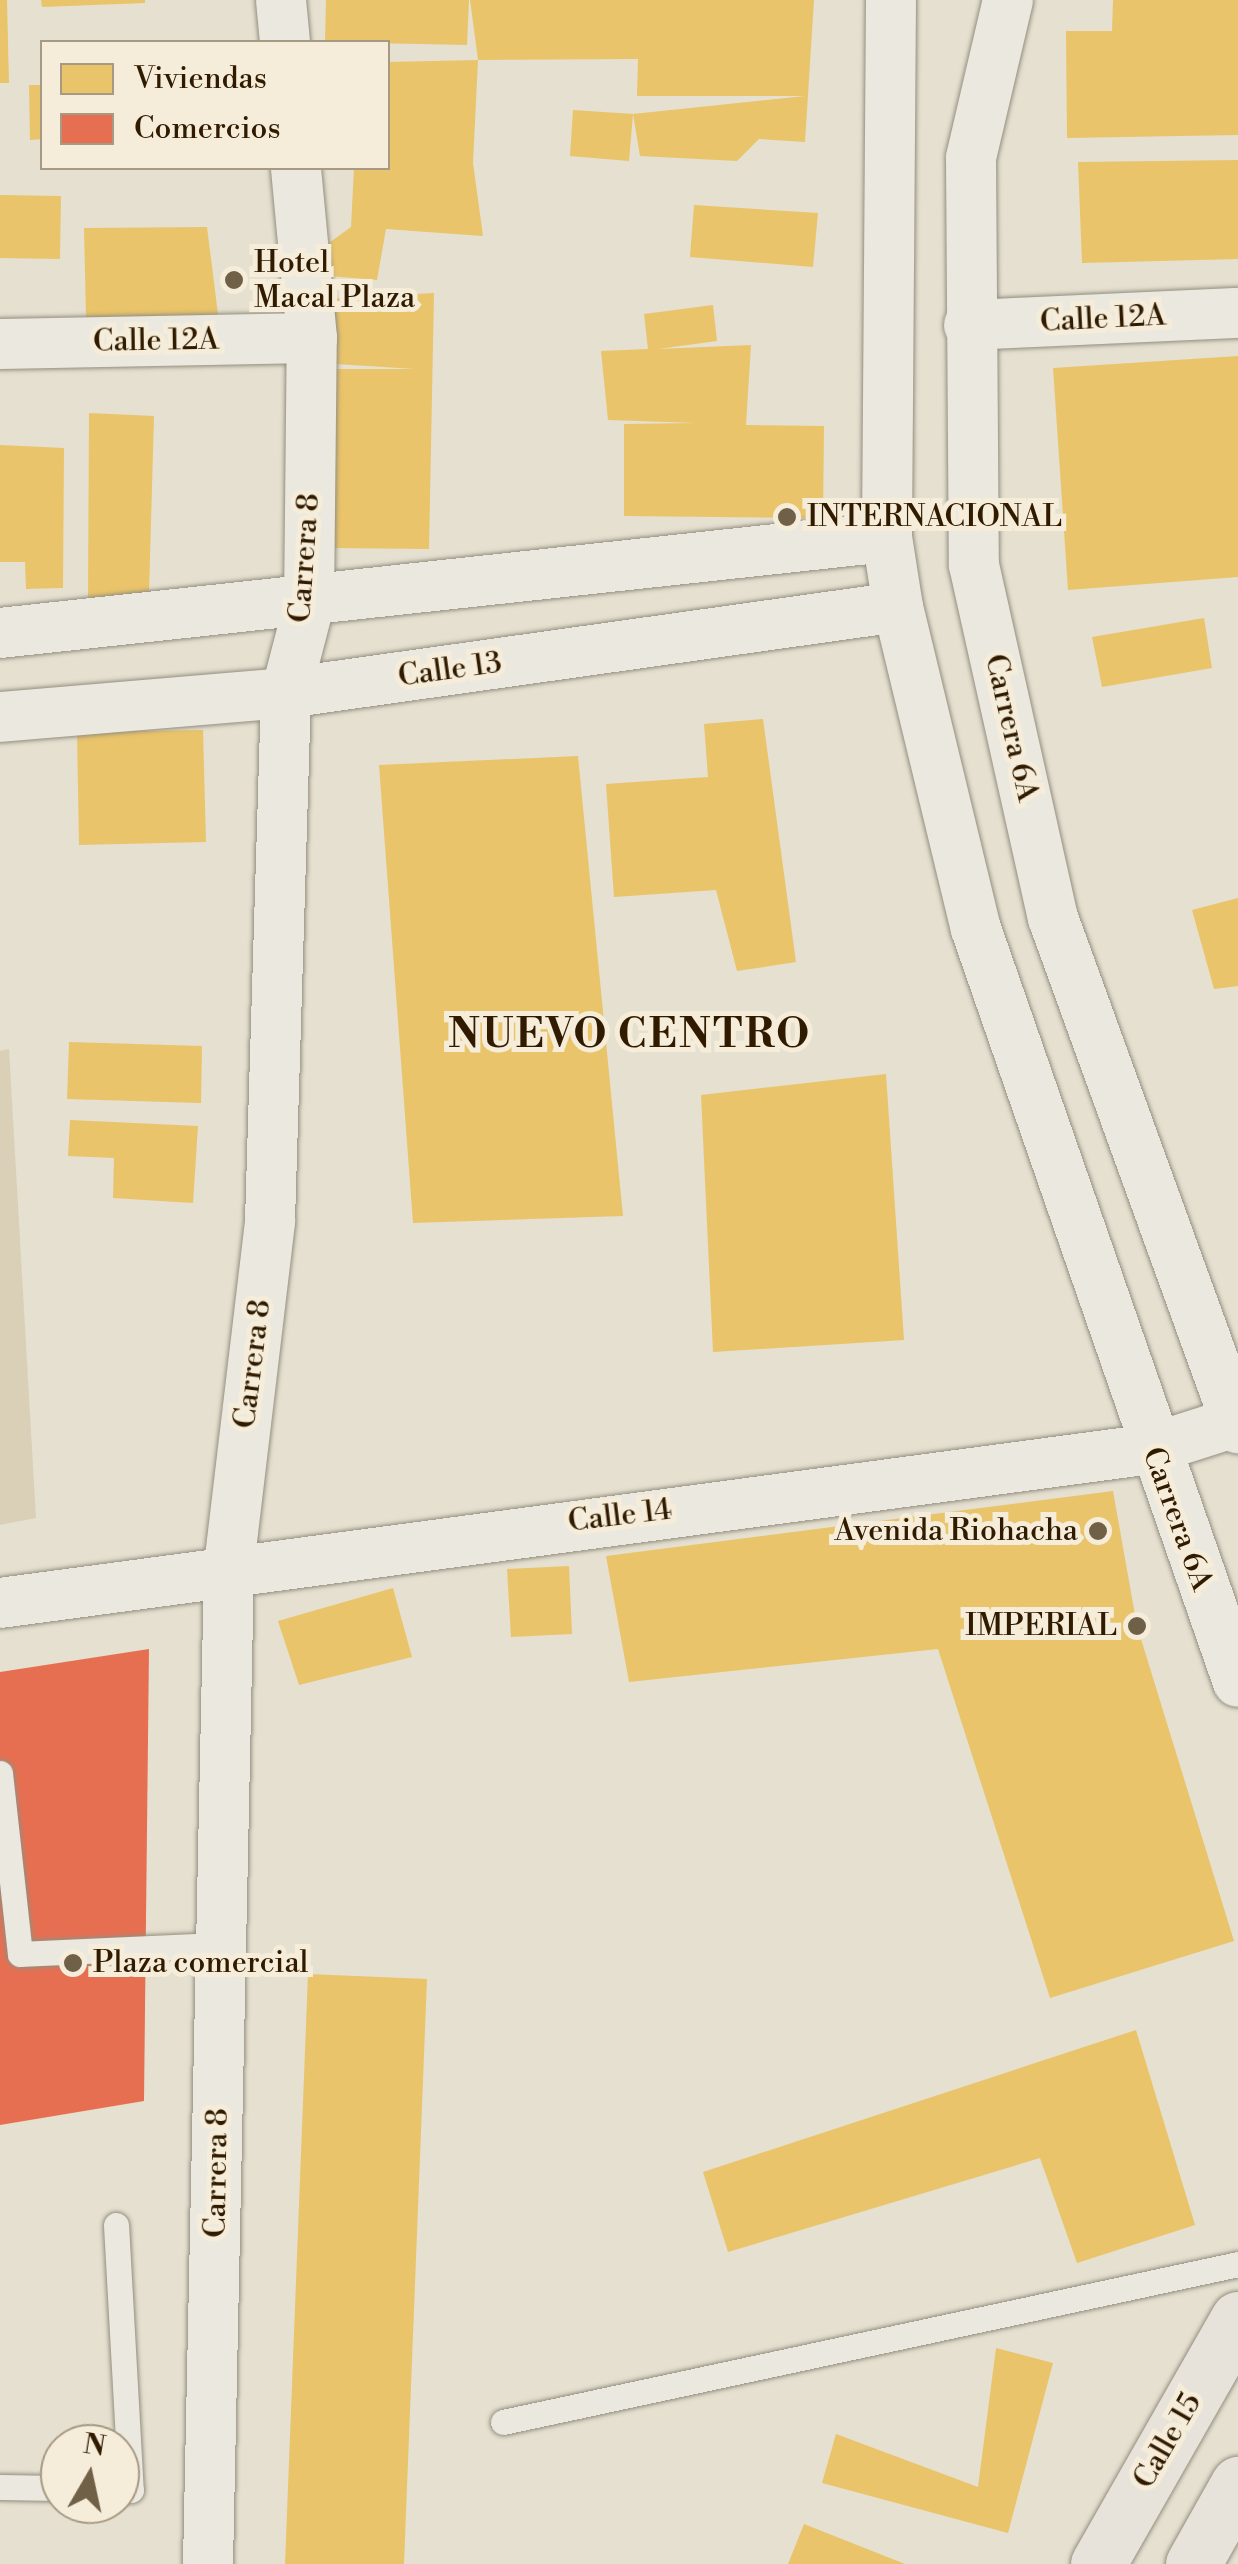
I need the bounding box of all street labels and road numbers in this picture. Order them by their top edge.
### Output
street label: Calle 12A [1039,298,1167,340]
street label: Calle 12A [93,322,219,360]
street label: Carrera 8 [283,492,327,624]
street label: Calle 13 [396,645,504,695]
street label: Carrera 6A [977,651,1045,805]
street label: Carrera 8 [227,1297,279,1431]
street label: Carrera 6A [1134,1442,1220,1596]
street label: Calle 14 [566,1492,674,1540]
street label: Carrera 8 [198,2108,236,2238]
street label: Calle 15 [1126,2387,1210,2495]

